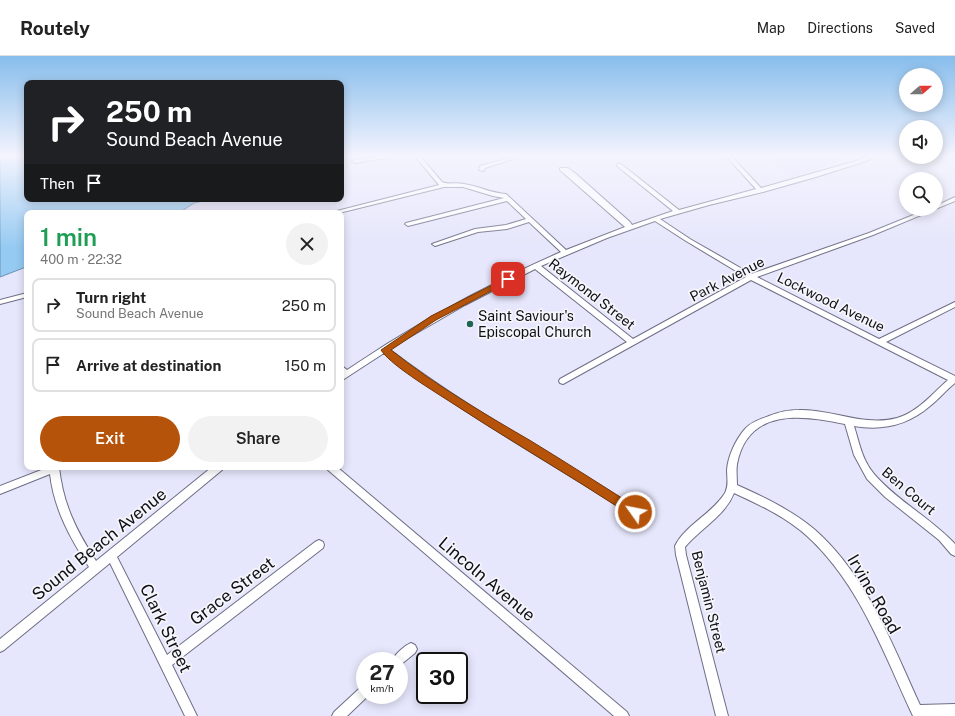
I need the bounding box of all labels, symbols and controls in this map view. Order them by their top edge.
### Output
text: Routely [20,17,90,39]
text: Map [757,20,785,36]
text: Directions [807,20,873,36]
text: Saved [895,20,935,36]
north arrow [899,68,943,112]
map controls [899,68,943,216]
text: 250 m [106,95,192,128]
icon: right [40,96,92,148]
button: sound [899,120,943,164]
text: Sound Beach Avenue [106,129,283,150]
icon: arrive [83,172,105,194]
button: search [899,172,943,216]
text: Then [40,175,75,192]
text: 1 min [40,223,97,251]
button: close [286,223,328,265]
text: 400 m · 22:32 [40,252,122,267]
street label: Park Avenue [687,253,767,305]
street label: Raymond Street [546,255,638,333]
pin [491,262,525,296]
icon: arrive [497,268,519,290]
street label: Lockwood Avenue [775,269,887,335]
text: Turn right [76,289,146,306]
icon: right [42,294,64,316]
text: 250 m [282,297,326,314]
text: Sound Beach Avenue [76,306,204,321]
place label: Saint Saviour's Episcopal Church [478,308,591,340]
marker: Saint Saviour's Episcopal Church [465,319,475,329]
icon: arrive [42,354,64,376]
text: Arrive at destination [76,357,221,374]
text: 150 m [284,357,326,374]
button: Exit [40,416,180,462]
button: Share [188,416,328,462]
street label: Ben Court [879,464,939,518]
street label: Sound Beach Avenue [28,484,170,604]
position arrow [614,491,656,533]
street label: Lincoln Avenue [435,533,539,625]
street label: Benjamin Street [689,549,729,655]
street label: Irvine Road [843,551,905,637]
street label: Grace Street [186,553,278,629]
street label: Clark Street [136,580,196,676]
speed limit sign: 30 [416,652,468,704]
text: 27 [369,661,395,685]
text: km/h [370,682,394,694]

